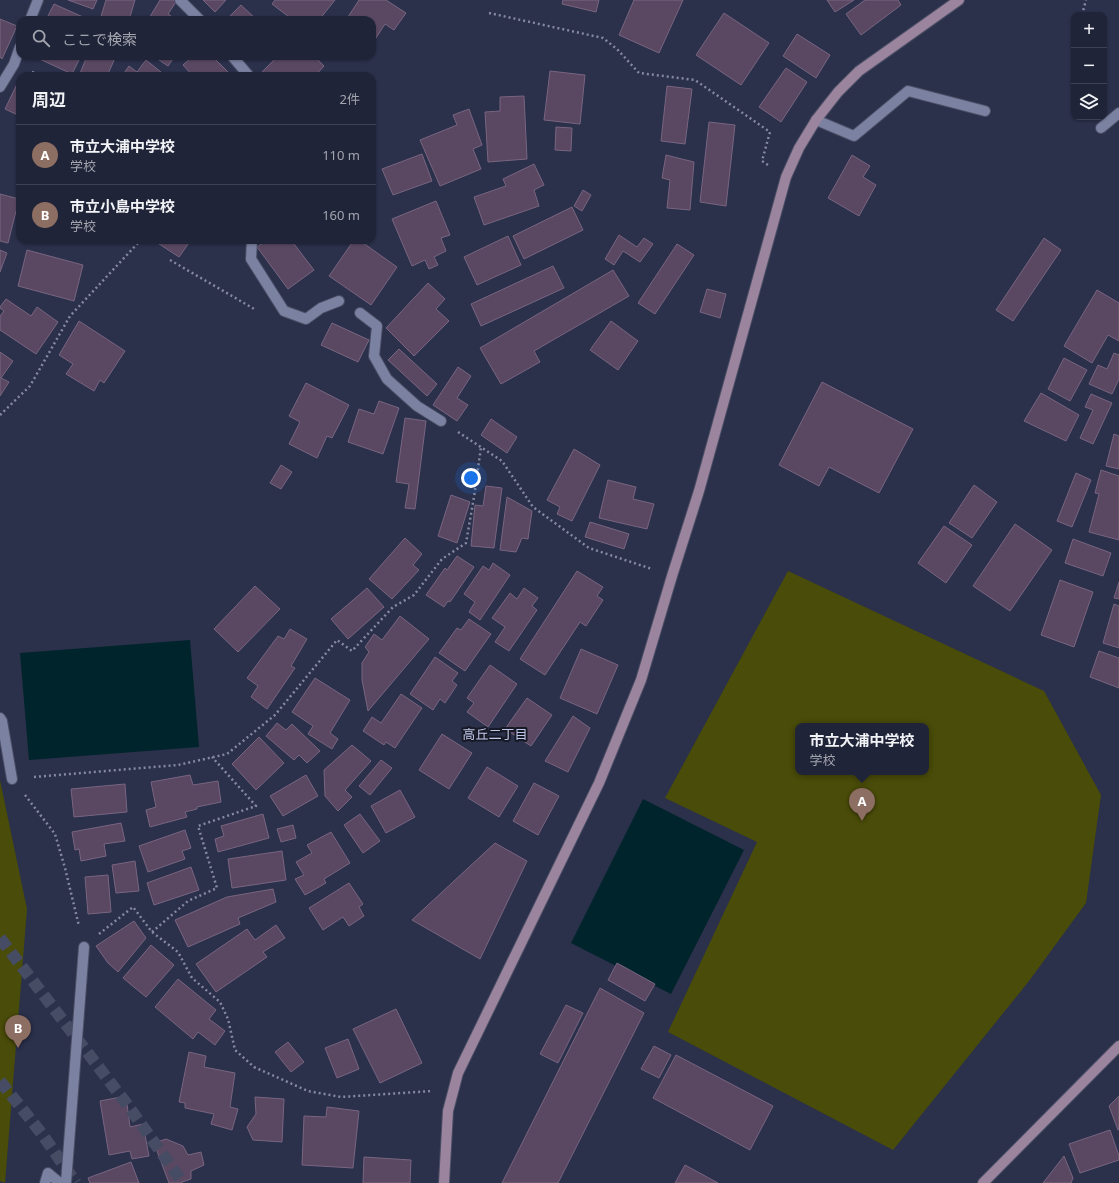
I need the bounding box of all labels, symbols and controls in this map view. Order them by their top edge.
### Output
map controls [1071,12,1107,120]
button: + [1071,12,1107,48]
search box [16,16,376,60]
icon: search [30,27,52,49]
text: ここで検索 [62,29,137,49]
button: − [1071,48,1107,84]
button: layers [1071,84,1107,120]
text: 周辺 [32,88,66,111]
text: 2件 [340,90,360,108]
text: 市立大浦中学校 [70,136,175,156]
text: A [41,146,50,164]
text: 110 m [322,146,360,164]
text: 学校 [70,157,96,175]
text: 市立小島中学校 [70,196,175,216]
text: B [41,206,49,224]
text: 160 m [322,206,360,224]
text: 学校 [70,217,96,235]
your location [461,468,481,488]
popup [795,723,929,775]
district label: 高丘二丁目 [462,725,528,743]
text: 市立大浦中学校 [809,730,915,750]
text: 学校 [809,751,836,769]
pin: A [849,788,875,821]
pin: B [5,1015,31,1048]

